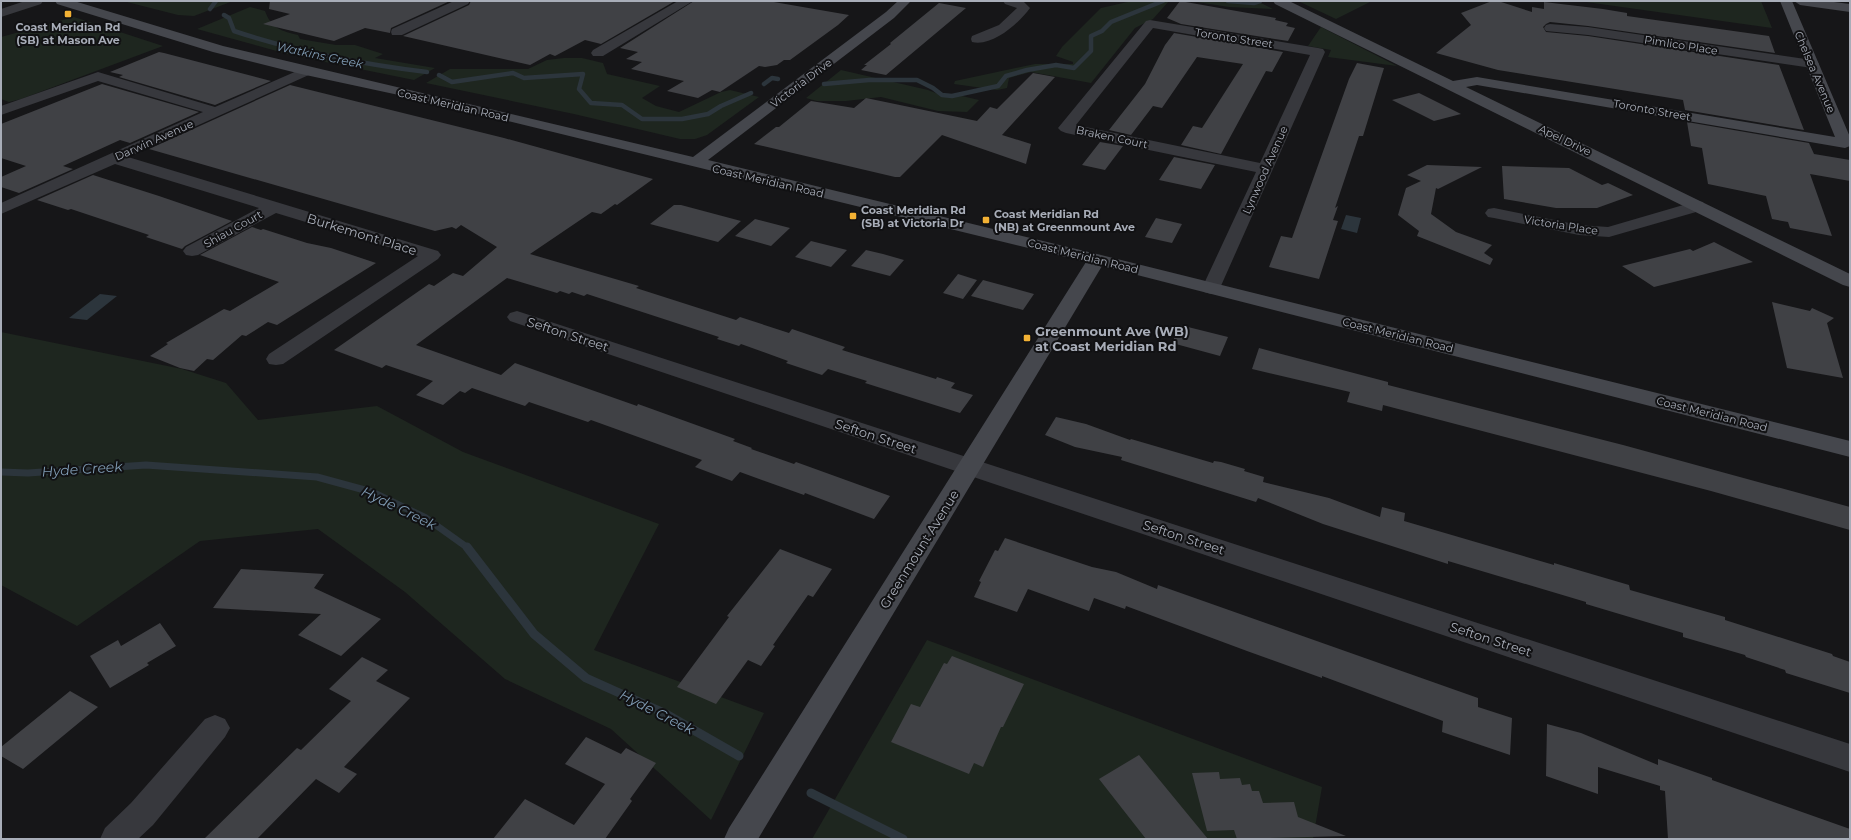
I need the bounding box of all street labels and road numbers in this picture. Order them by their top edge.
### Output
street label: Toronto Street [1194,25,1274,51]
street label: Chelsea Avenue [1791,29,1839,115]
street label: Pimlico Place [1643,32,1719,58]
street label: Victoria Drive [768,55,835,111]
street label: Coast Meridian Road [396,85,510,125]
street label: Toronto Street [1612,96,1692,124]
street label: Darwin Avenue [112,116,196,164]
street label: Apel Drive [1536,121,1594,159]
street label: Braken Court [1075,123,1150,152]
street label: Lynwood Avenue [1239,123,1291,216]
street label: Coast Meridian Road [711,161,825,201]
street label: Shiau Court [201,207,265,251]
street label: Burkemont Place [305,210,419,258]
street label: Victoria Place [1523,212,1599,238]
street label: Coast Meridian Road [1026,235,1140,277]
street label: Sefton Street [525,313,611,355]
street label: Coast Meridian Road [1341,314,1455,356]
street label: Coast Meridian Road [1655,393,1769,435]
street label: Sefton Street [833,415,919,457]
street label: Greenmount Avenue [876,487,962,611]
street label: Sefton Street [1141,516,1227,558]
street label: Sefton Street [1448,618,1534,660]

